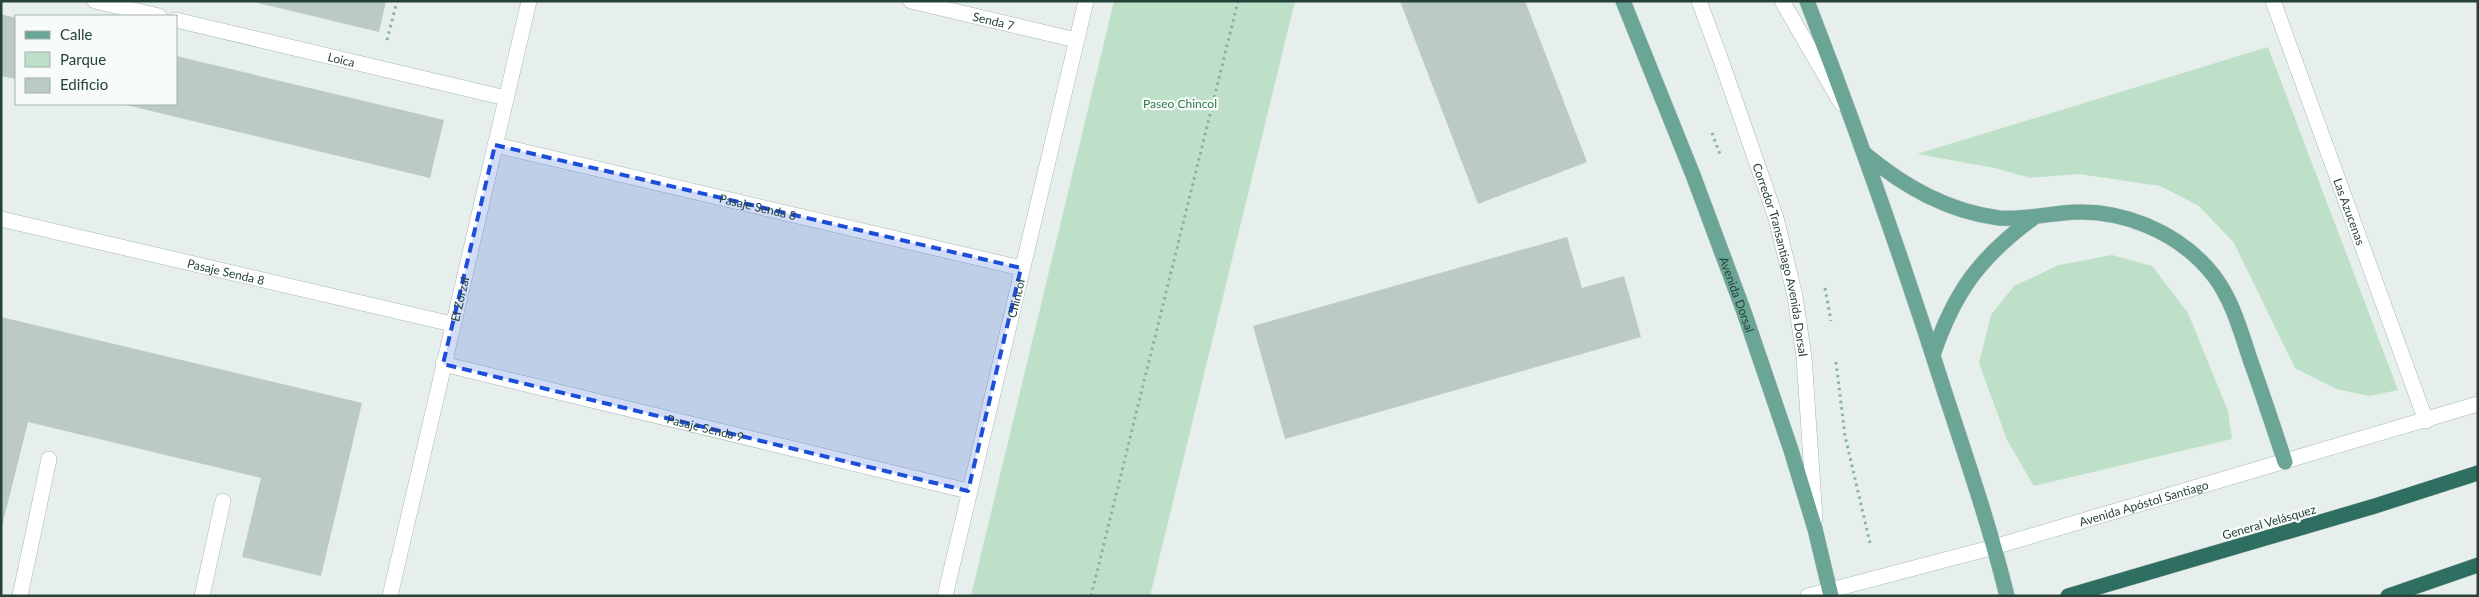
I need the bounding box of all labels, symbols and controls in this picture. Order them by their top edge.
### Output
street label: Senda 7 [971,8,1016,33]
legend [15,15,178,105]
text: Calle [60,25,93,43]
street label: Loica [327,49,356,70]
text: Parque [60,50,106,68]
text: Edificio [60,75,108,93]
park label: Paseo Chincol [1143,96,1217,111]
street label: Corredor Transantiago Avenida Dorsal [1750,161,1811,357]
street label: Las Azucenas [2331,176,2369,247]
street label: Pasaje Senda 8 [718,190,798,223]
street label: Pasaje Senda 8 [186,255,266,288]
street label: Avenida Dorsal [1717,255,1758,334]
street label: El Zorzal [447,275,472,323]
street label: Chincol [1004,277,1027,319]
street label: Pasaje Senda 9 [665,411,745,444]
street label: Avenida Apóstol Santiago [2077,477,2210,529]
street label: General Velásquez [2221,501,2318,543]

